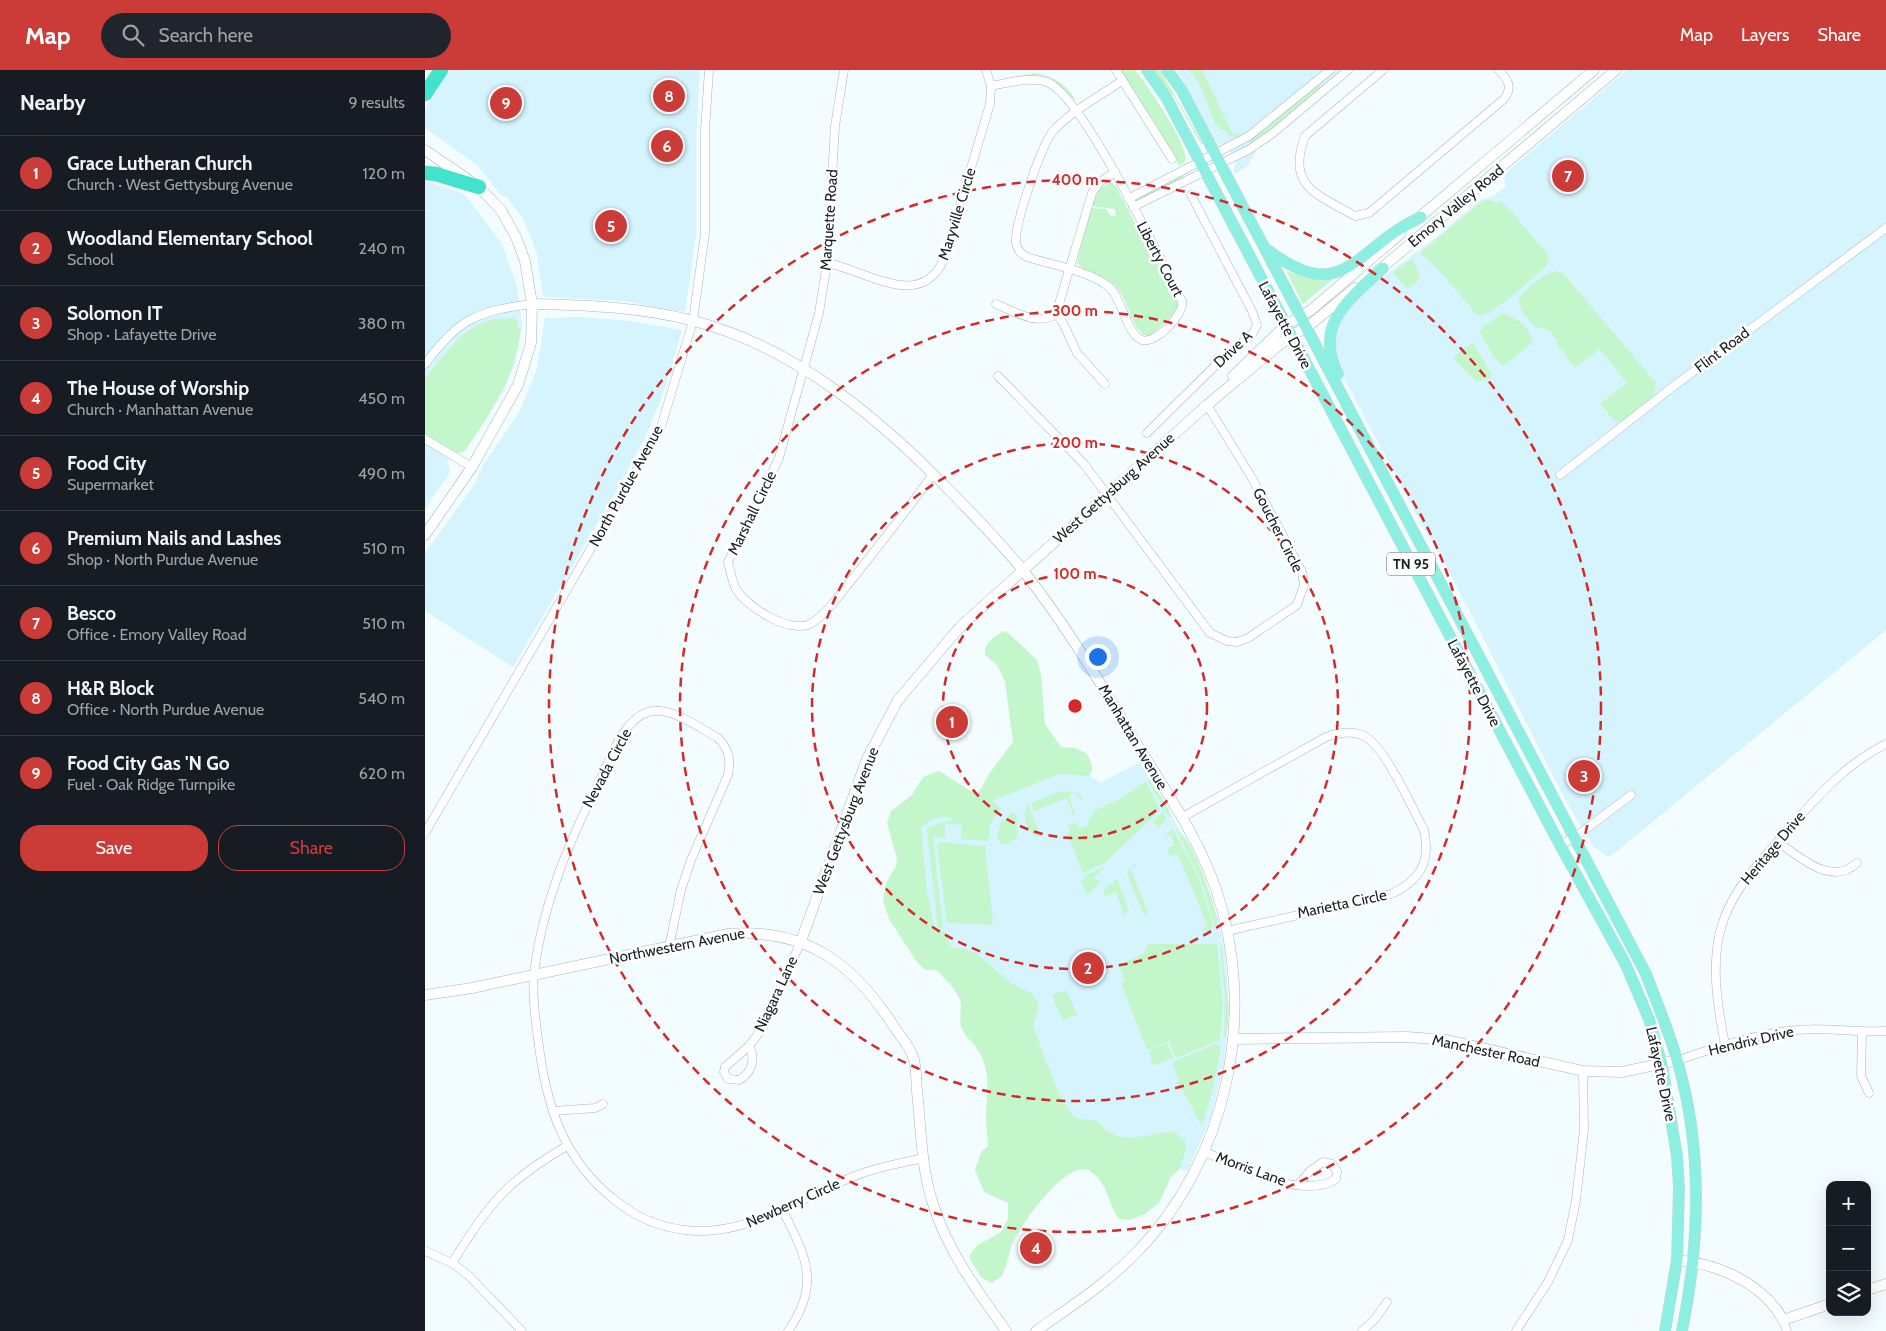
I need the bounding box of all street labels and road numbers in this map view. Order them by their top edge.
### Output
street label: Emory Valley Road [1405,161,1507,251]
street label: Maryville Circle [934,165,980,262]
street label: Marquette Road [816,169,842,271]
street label: Liberty Court [1133,218,1187,300]
street label: Lafayette Drive [1254,278,1316,372]
street label: Flint Road [1691,324,1753,376]
street label: Drive A [1210,326,1257,371]
street label: North Purdue Avenue [585,422,667,550]
street label: West Gettysburg Avenue [1050,429,1178,547]
street label: Marshall Circle [724,468,780,558]
street label: Goucher Circle [1249,485,1307,575]
road number: TN 95 [1387,552,1435,576]
street label: Lafayette Drive [1443,636,1505,730]
street label: Manhattan Avenue [1095,681,1172,793]
street label: Nevada Circle [579,725,635,811]
street label: West Gettysburg Avenue [810,744,883,897]
street label: Heritage Drive [1737,807,1809,888]
street label: Marietta Circle [1296,886,1389,922]
street label: Northwestern Avenue [608,924,747,968]
street label: Niagara Lane [751,953,802,1035]
street label: Hendrix Drive [1707,1022,1796,1060]
street label: Lafayette Drive [1642,1025,1680,1123]
street label: Manchester Road [1430,1031,1542,1071]
street label: Morris Lane [1213,1148,1289,1190]
street label: Newberry Circle [743,1174,843,1232]

